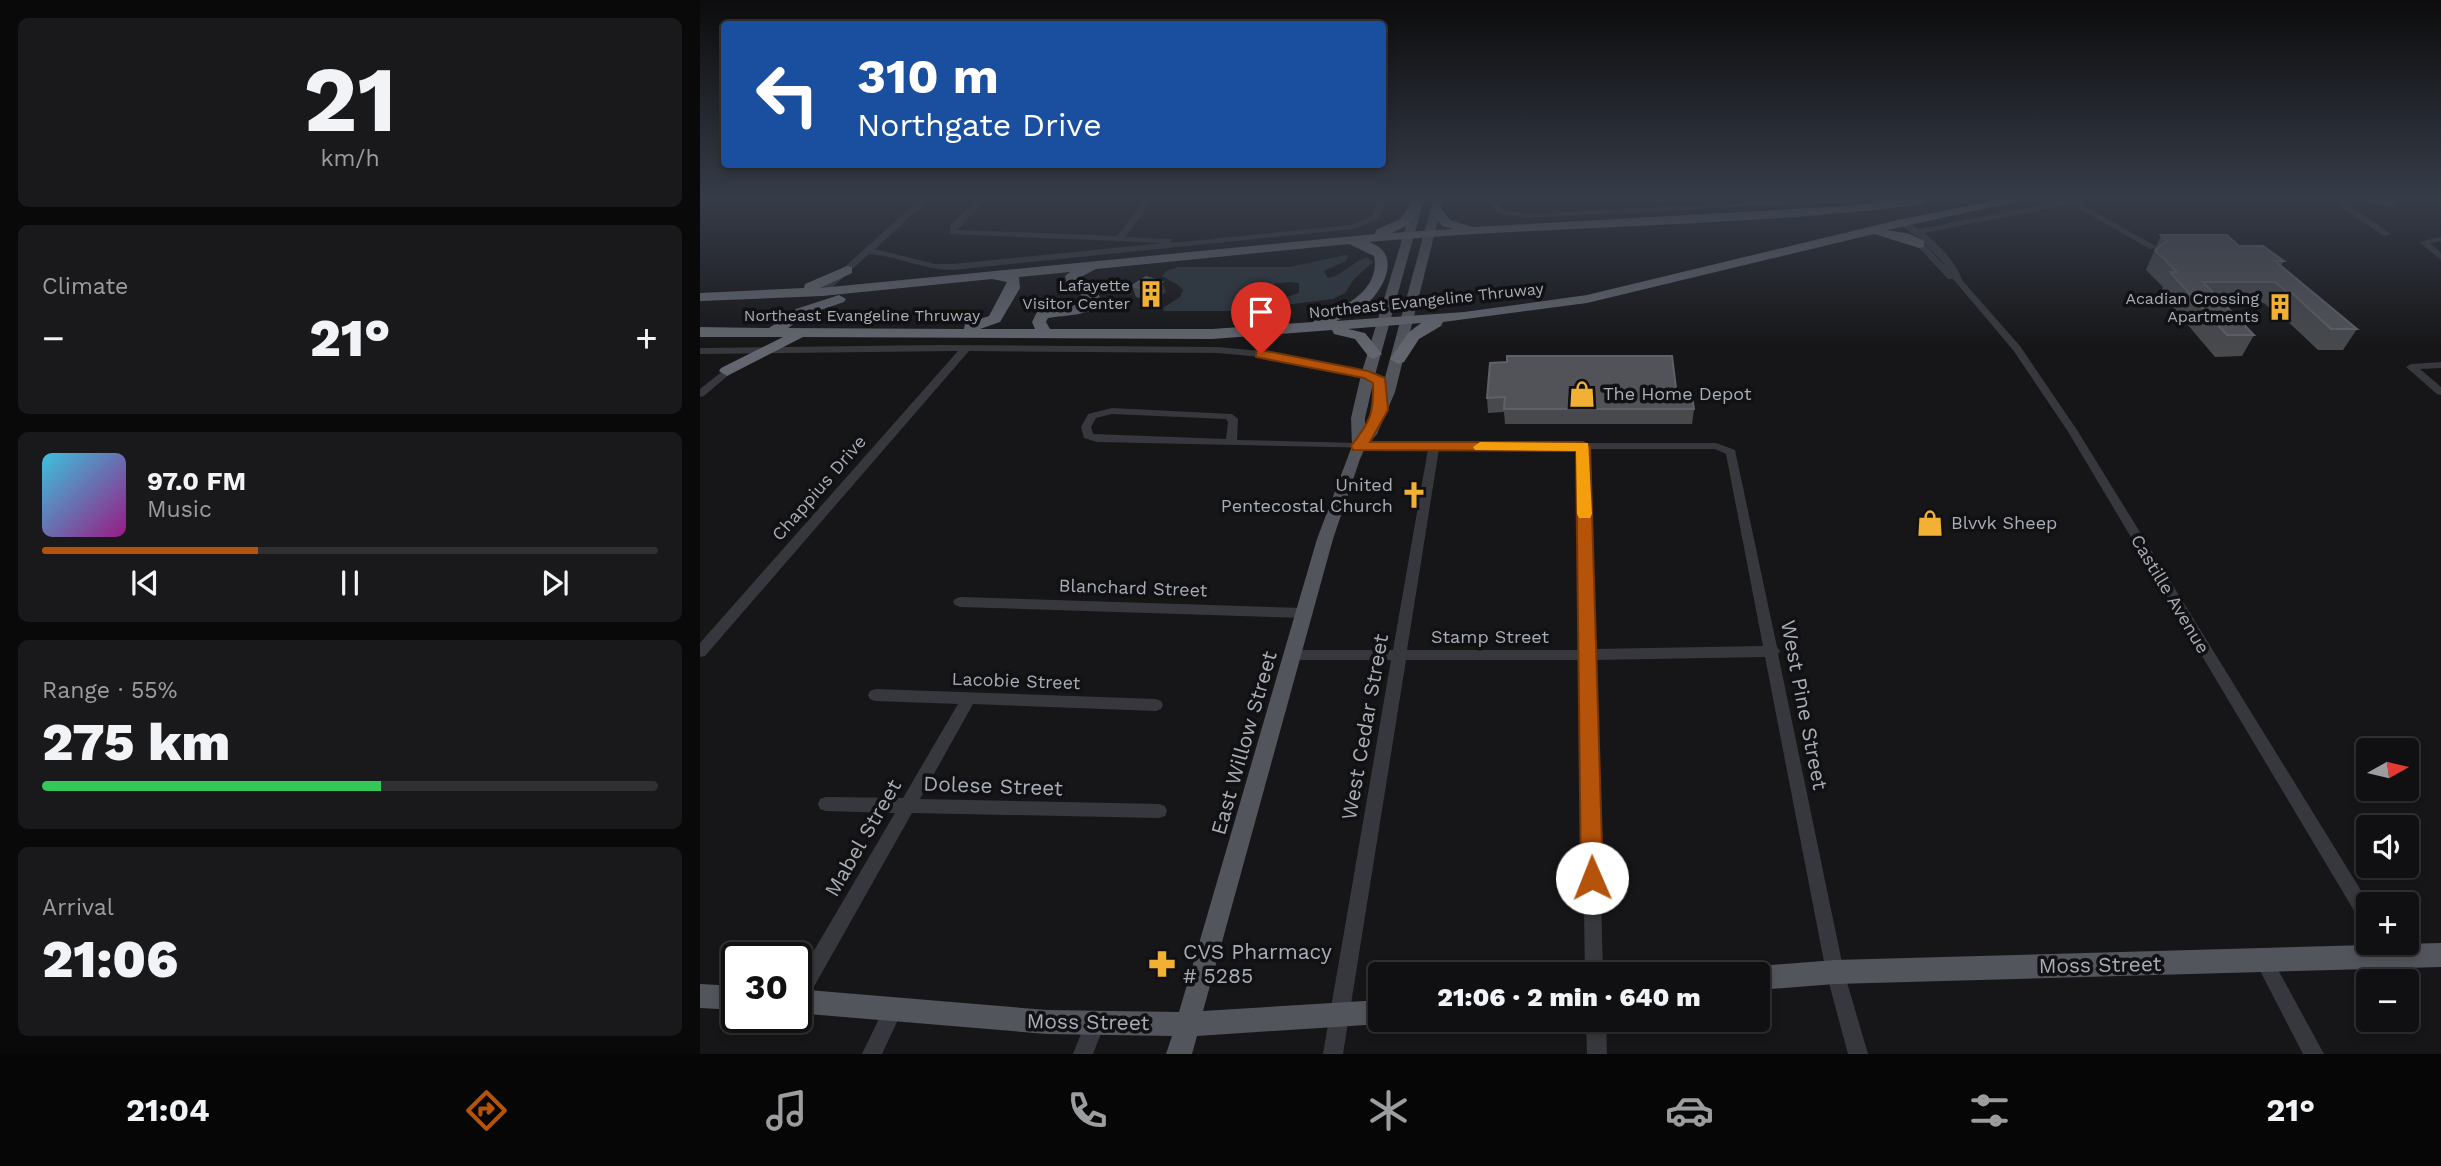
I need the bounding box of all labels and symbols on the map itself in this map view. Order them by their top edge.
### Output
place label: Lafayette Visitor Center [1022,276,1130,313]
building icon: Lafayette Visitor Center [1136,279,1166,309]
street label: Northeast Evangeline Thruway [1308,279,1545,322]
pin [1231,282,1291,354]
place label: Acadian Crossing Apartments [2125,289,2259,326]
building icon: Acadian Crossing Apartments [2265,292,2295,322]
street label: Northeast Evangeline Thruway [744,306,981,325]
shop icon: The Home Depot [1567,379,1597,409]
place label: The Home Depot [1603,383,1752,404]
street label: Chappius Drive [767,431,870,545]
place label: United Pentecostal Church [1221,474,1393,516]
church icon: United Pentecostal Church [1399,480,1429,510]
shop icon: Blvvk Sheep [1915,508,1945,538]
place label: Blvvk Sheep [1951,512,2057,533]
street label: Castille Avenue [2127,531,2214,657]
street label: Blanchard Street [1058,574,1208,601]
street label: West Pine Street [1776,618,1833,792]
street label: Stamp Street [1431,626,1549,647]
street label: West Cedar Street [1336,632,1393,822]
street label: East Willow Street [1205,648,1282,838]
street label: Lacobie Street [951,668,1081,693]
north arrow [2356,738,2418,802]
street label: Dolese Street [923,771,1064,800]
street label: Mabel Street [819,775,906,901]
position arrow [1555,841,1629,915]
place label: CVS Pharmacy # 5285 [1183,939,1332,988]
speed limit sign: 30 [721,942,812,1033]
pharmacy icon: CVS Pharmacy # 5285 [1147,949,1177,979]
street label: Moss Street [2038,951,2162,978]
street label: Moss Street [1026,1008,1150,1035]

